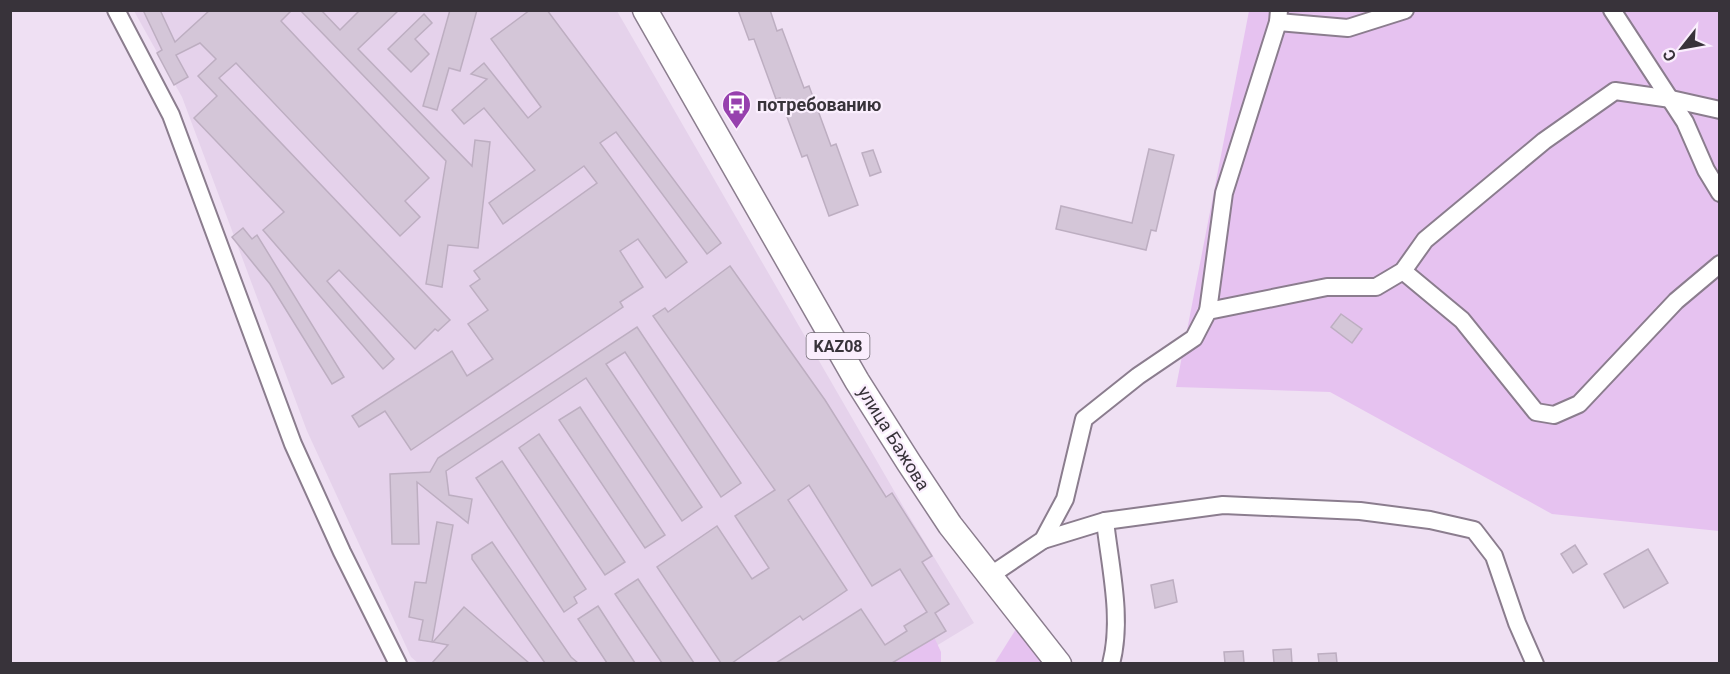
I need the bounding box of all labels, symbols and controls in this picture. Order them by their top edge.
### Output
north arrow [1652,18,1712,78]
text: С [1659,46,1680,65]
bus stop icon: потребованию [720,88,752,130]
place label: потребованию [757,94,882,115]
road number: KAZ08 [806,333,870,359]
street label: улица Бажова [854,382,934,494]

